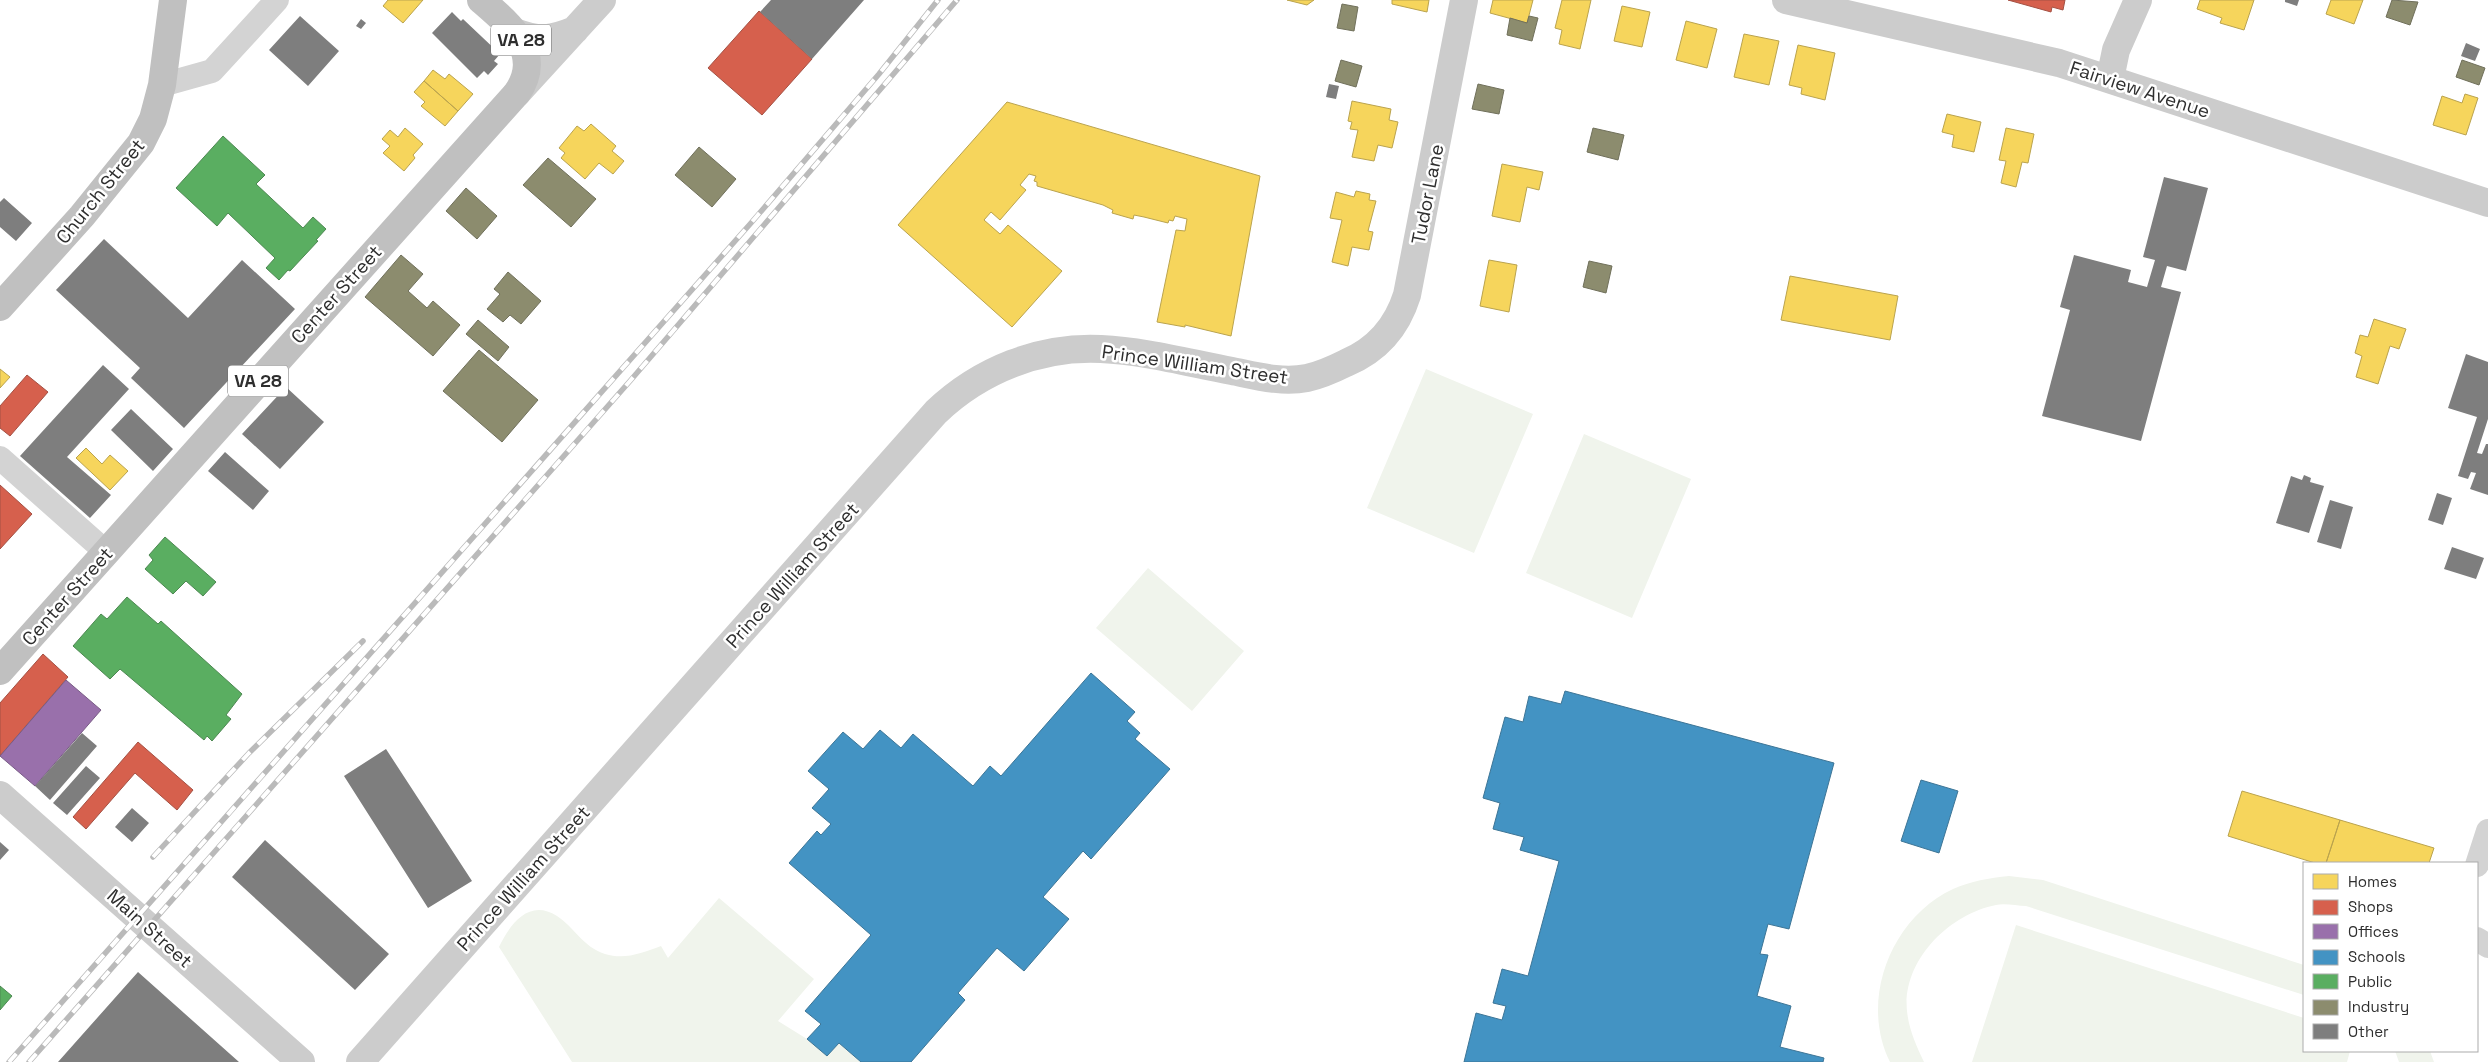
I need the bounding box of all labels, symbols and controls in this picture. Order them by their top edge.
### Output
road number: VA 28 [491,24,551,56]
street label: Fairview Avenue [2067,55,2213,124]
street label: Church Street [50,134,150,249]
street label: Tudor Lane [1406,142,1449,246]
street label: Center Street [285,240,387,349]
street label: Prince William Street [1100,339,1290,390]
road number: VA 28 [228,366,288,396]
street label: Prince William Street [720,497,864,653]
street label: Center Street [16,542,118,651]
street label: Prince William Street [451,800,595,956]
legend [2303,862,2478,1052]
text: Homes [2348,872,2397,891]
street label: Main Street [102,883,198,973]
text: Shops [2348,897,2393,916]
text: Offices [2348,922,2399,941]
text: Schools [2348,947,2406,966]
text: Public [2348,972,2392,991]
text: Industry [2348,997,2409,1016]
text: Other [2348,1022,2389,1041]

